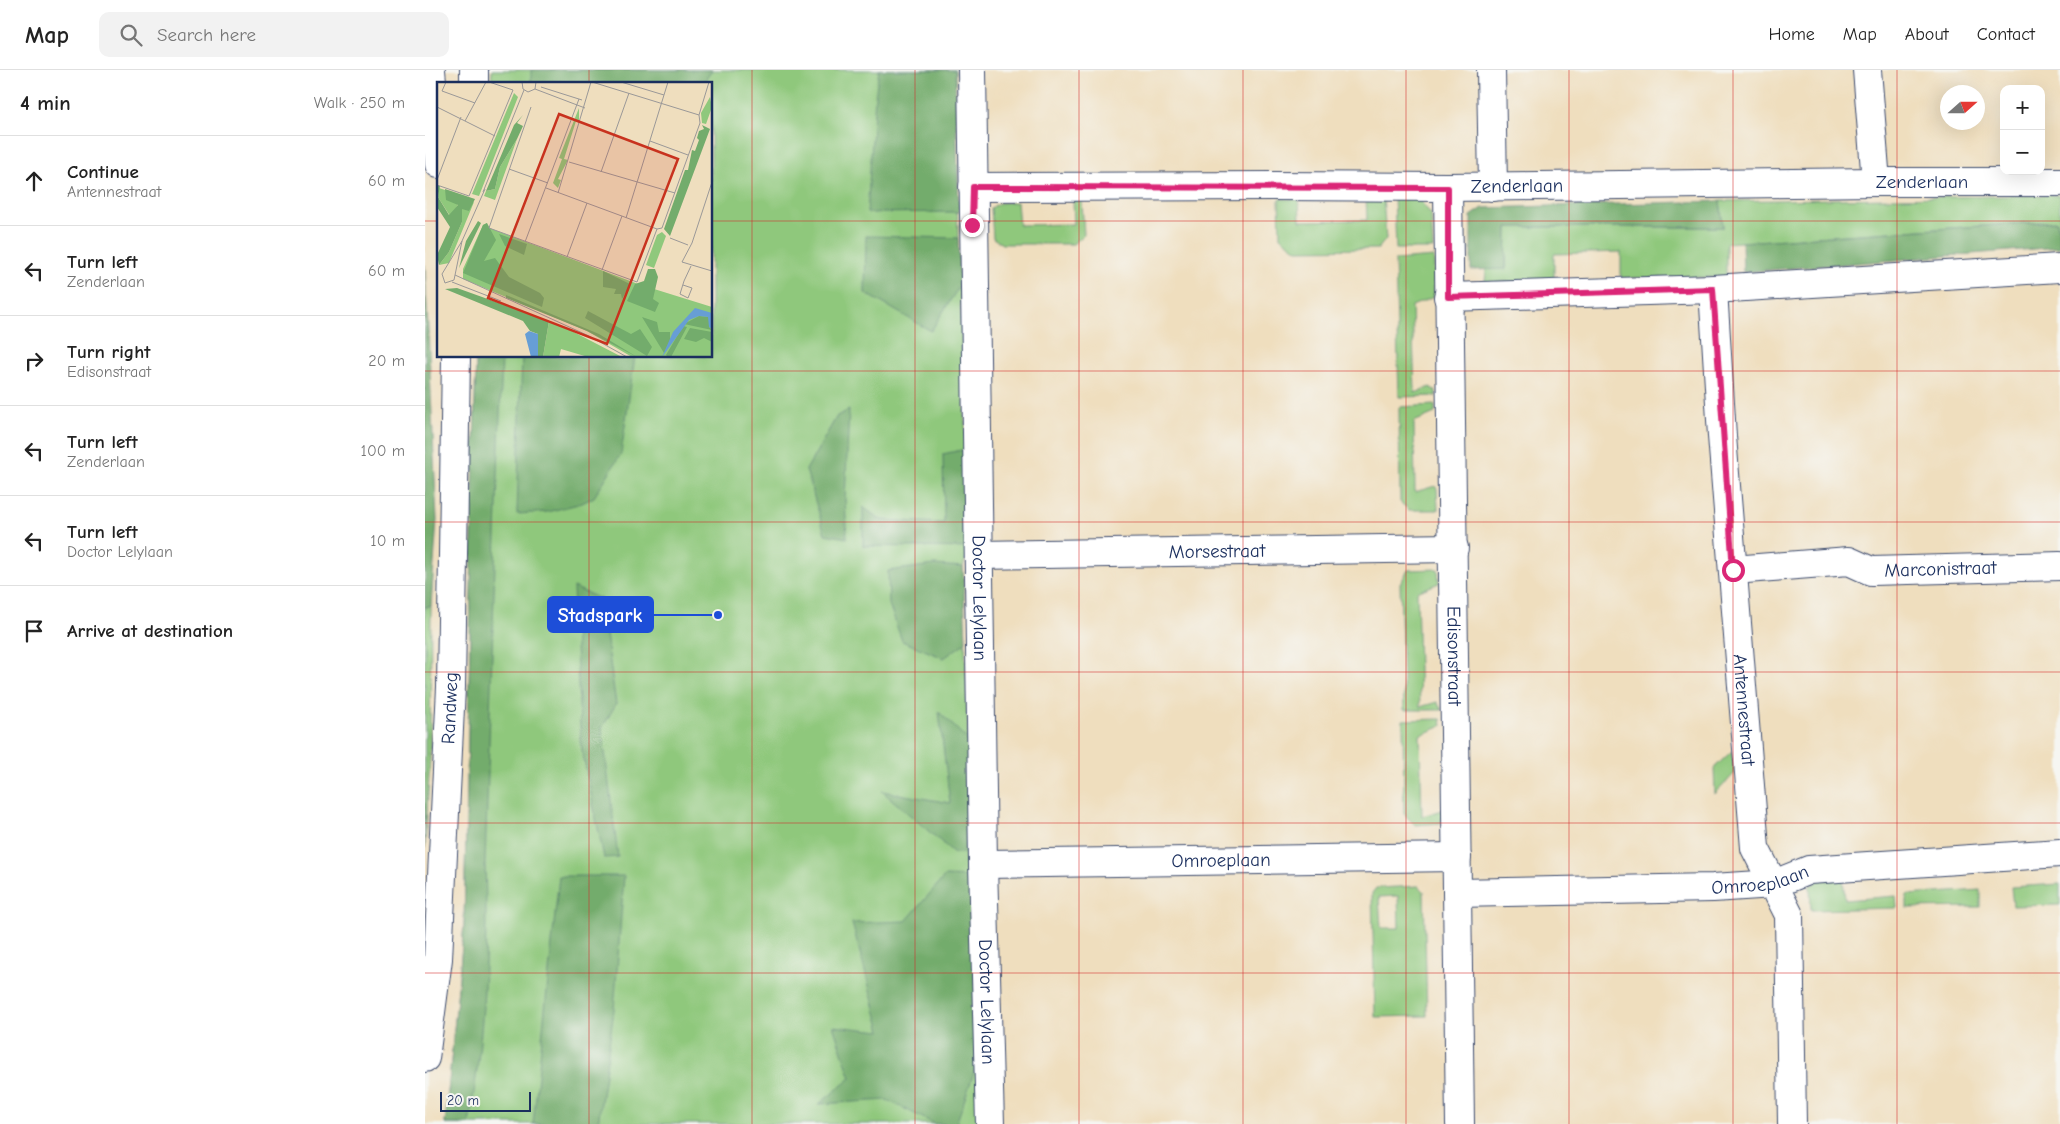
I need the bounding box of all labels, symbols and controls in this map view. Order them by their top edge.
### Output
search box [99,12,449,57]
text: Map [25,21,69,49]
icon: search [117,21,145,49]
text: Search here [157,24,256,46]
text: Home [1768,24,1815,45]
text: Map [1843,24,1877,45]
text: About [1905,24,1949,45]
text: Contact [1977,24,2035,45]
inset map [437,82,713,358]
north arrow [1940,85,1985,130]
map controls [2000,85,2045,175]
button: + [2000,85,2045,130]
text: 4 min [20,91,71,115]
text: Walk · 250 m [314,94,405,112]
button: − [2000,130,2045,175]
text: Continue [67,161,139,183]
icon: ahead [20,167,48,195]
street label: Zenderlaan [1876,171,1968,193]
text: 60 m [368,172,405,190]
street label: Zenderlaan [1471,175,1563,198]
text: Antennestraat [67,183,161,201]
route end [961,214,984,237]
text: Turn left [67,251,138,273]
icon: left [20,257,48,285]
text: 60 m [368,262,405,280]
text: Zenderlaan [67,273,145,291]
text: Turn right [67,341,151,363]
icon: right [20,347,48,375]
text: 20 m [368,352,405,370]
text: Edisonstraat [67,363,151,381]
text: Turn left [67,431,138,453]
icon: left [20,437,48,465]
text: 100 m [361,442,405,460]
text: Zenderlaan [67,453,145,471]
text: Turn left [67,521,138,543]
icon: left [20,527,48,555]
text: 10 m [370,532,405,550]
street label: Doctor Lelylaan [967,535,991,661]
street label: Morsestraat [1169,540,1266,563]
text: Doctor Lelylaan [67,543,173,561]
street label: Marconistraat [1884,557,1997,582]
route start [1722,559,1745,582]
callout: Stadspark [548,597,653,632]
text: Stadspark [558,604,642,627]
street label: Edisonstraat [1442,606,1466,707]
icon: arrive [20,617,48,645]
text: Arrive at destination [67,620,233,642]
street label: Antennestraat [1728,653,1759,767]
street label: Randweg [437,672,462,745]
street label: Omroeplaan [1171,849,1271,872]
street label: Omroeplaan [1711,860,1812,899]
street label: Doctor Lelylaan [974,939,999,1065]
scale bar [440,1089,531,1112]
text: 20 m [447,1092,479,1109]

